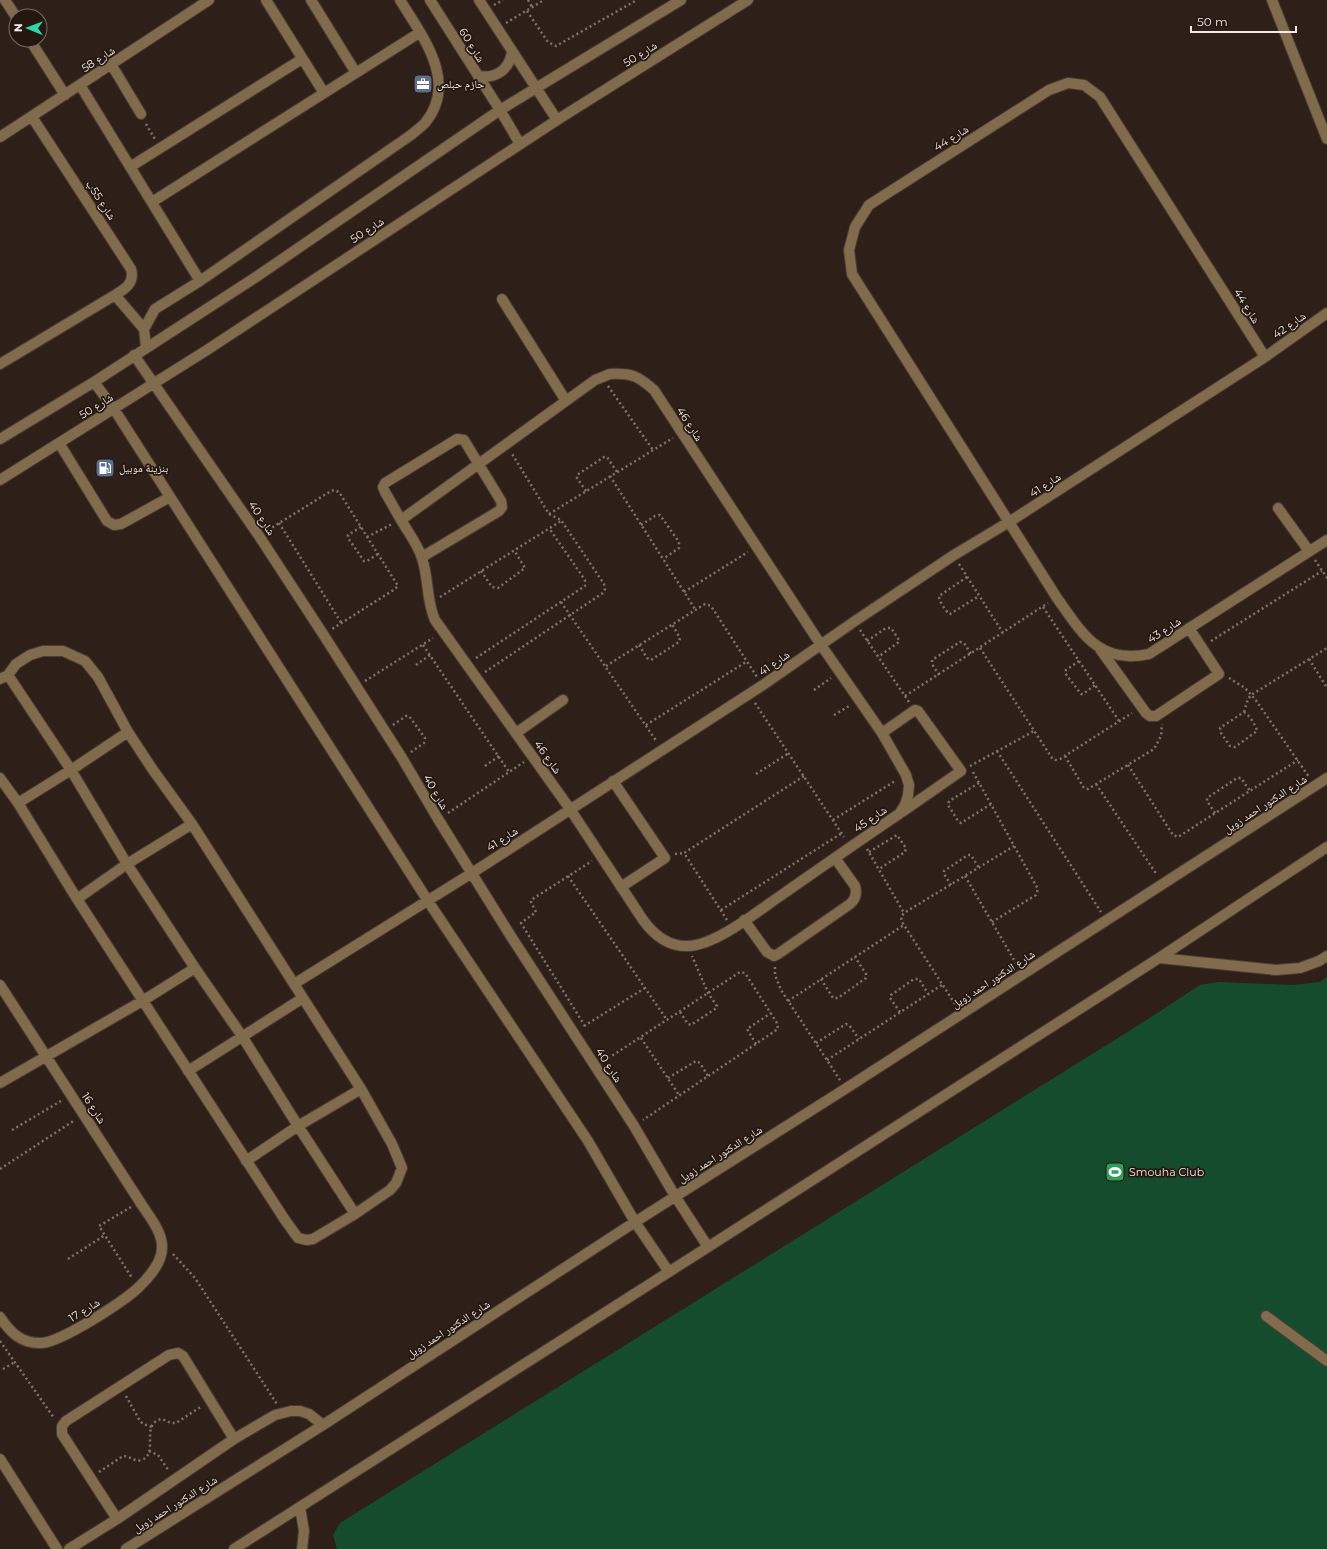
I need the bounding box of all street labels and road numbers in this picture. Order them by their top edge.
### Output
street label: شارع 60 [456,25,488,65]
street label: شارع 50 [620,38,660,70]
street label: شارع 58 [79,43,117,75]
street label: شارع 44 [931,122,971,154]
street label: شارع 55ب [83,177,119,223]
street label: شارع 50 [348,214,386,246]
street label: شارع 44 [1231,286,1263,326]
street label: شارع 42 [1270,309,1308,341]
street label: شارع 50 [76,390,116,422]
street label: شارع 46 [674,404,706,444]
street label: شارع 41 [1027,470,1063,500]
street label: شارع 40 [245,498,279,538]
street label: شارع 43 [1145,614,1183,646]
street label: شارع 41 [756,647,792,679]
street label: شارع 46 [531,738,565,776]
street label: شارع 40 [420,772,452,812]
street label: شارع الدكتور احمد زويل [1221,772,1309,836]
street label: شارع 45 [851,803,889,835]
street label: شارع 41 [484,824,520,854]
street label: شارع الدكتور احمد زويل [949,947,1037,1011]
street label: شارع 40 [593,1045,625,1085]
street label: شارع 16 [79,1090,109,1126]
street label: شارع الدكتور احمد زويل [675,1122,765,1186]
street label: شارع 17 [66,1295,102,1325]
street label: شارع الدكتور احمد زويل [404,1297,492,1361]
street label: شارع الدكتور احمد زويل [130,1472,220,1536]

